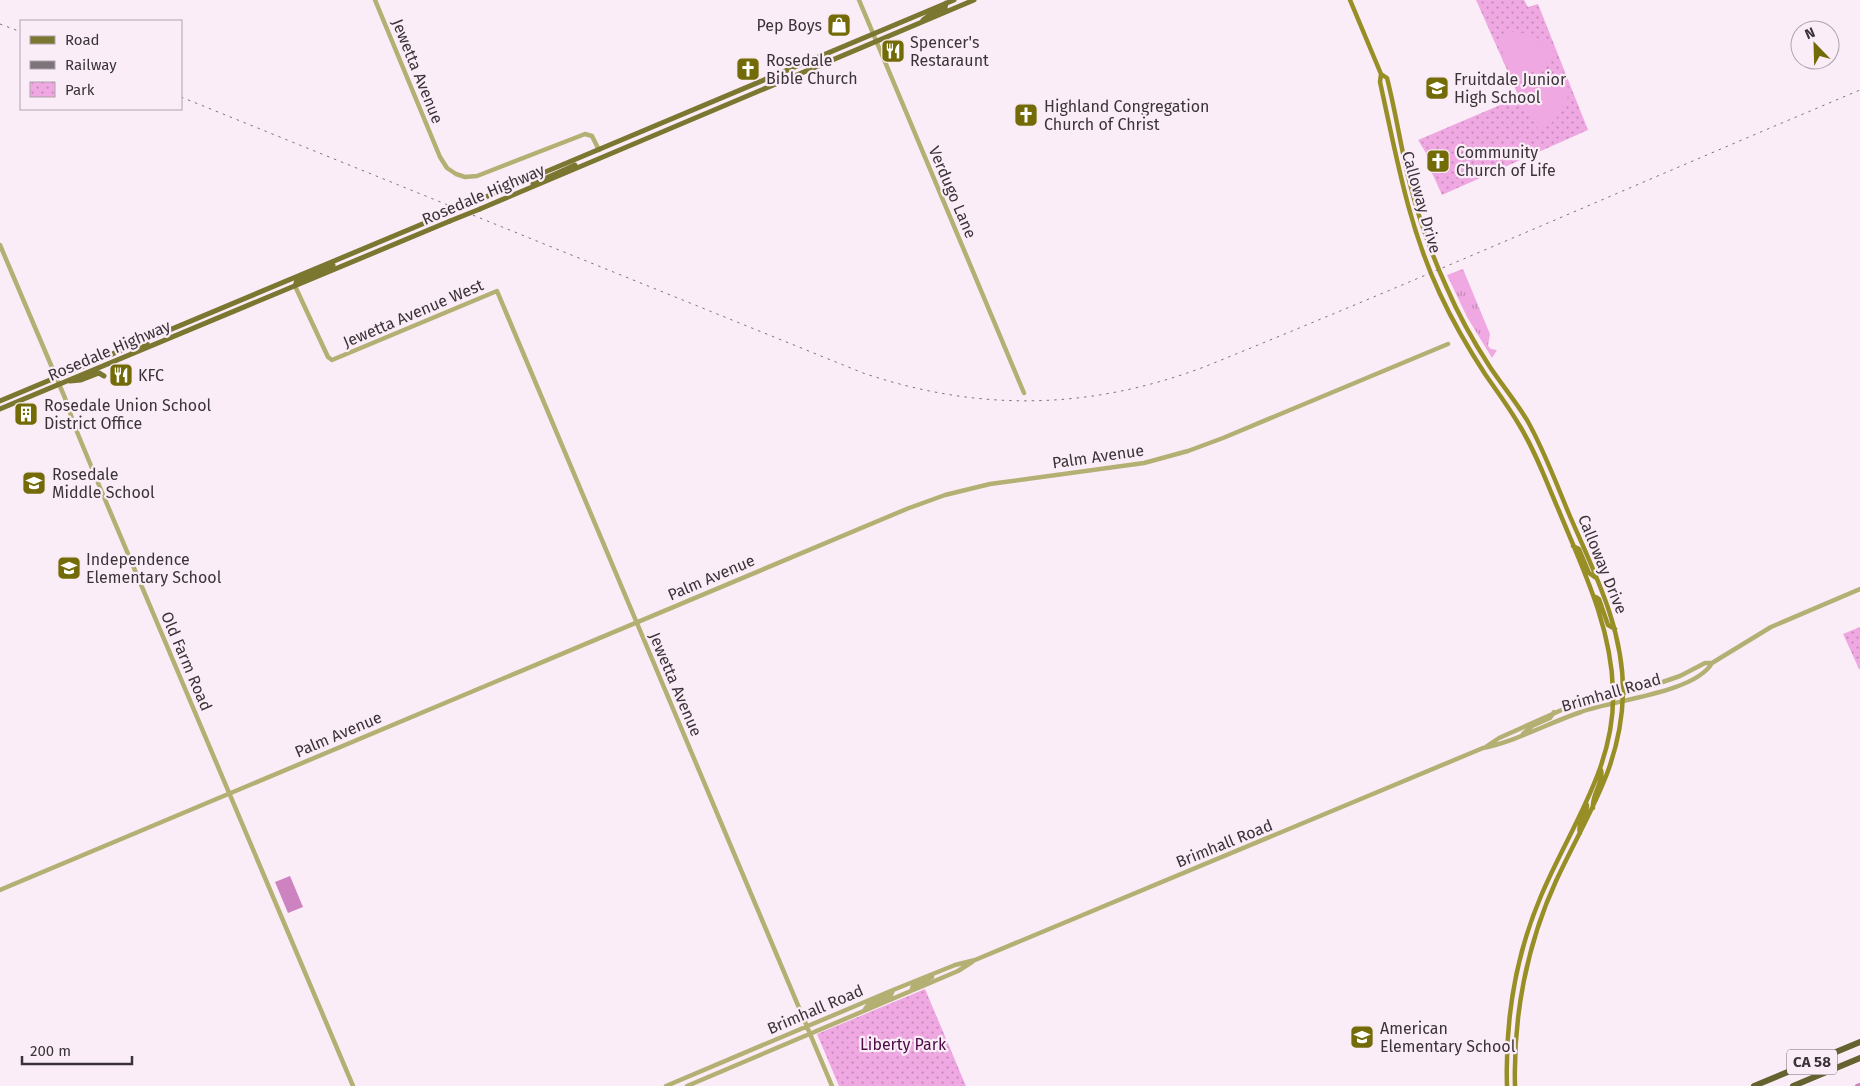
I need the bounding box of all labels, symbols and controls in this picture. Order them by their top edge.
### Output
shop icon: Pep Boys [826,12,852,38]
street label: Jewetta Avenue [388,16,447,126]
place label: Pep Boys [756,16,822,35]
legend [20,20,182,110]
north arrow [1790,20,1840,70]
text: N [1803,24,1818,43]
text: Road [65,31,100,49]
place label: Spencer's Restaraunt [910,33,989,70]
restaurant icon: Spencer's Restaraunt [880,38,906,64]
place label: Rosedale Bible Church [766,51,858,88]
text: Railway [65,56,117,74]
church icon: Rosedale Bible Church [735,56,761,82]
place label: Fruitdale Junior High School [1454,70,1567,107]
school or university icon: Fruitdale Junior High School [1424,75,1450,101]
text: Park [65,81,95,99]
place label: Highland Congregation Church of Christ [1044,97,1209,134]
church icon: Highland Congregation Church of Christ [1013,102,1039,128]
street label: Verdugo Lane [925,143,980,241]
place label: Community Church of Life [1456,143,1556,180]
church icon: Community Church of Life [1425,148,1451,174]
street label: Calloway Drive [1398,149,1445,255]
street label: Rosedale Highway [419,160,547,229]
street label: Jewetta Avenue West [340,275,486,352]
street label: Rosedale Highway [45,316,173,385]
restaurant icon: KFC [108,362,134,388]
place label: KFC [138,366,164,385]
place label: Rosedale Union School District Office [44,396,212,433]
building icon: Rosedale Union School District Office [13,401,39,427]
street label: Palm Avenue [1051,441,1145,472]
place label: Rosedale Middle School [52,465,155,502]
school or university icon: Rosedale Middle School [21,470,47,496]
street label: Calloway Drive [1574,512,1631,617]
place label: Independence Elementary School [86,550,222,587]
street label: Palm Avenue [665,551,758,604]
school or university icon: Independence Elementary School [56,555,82,581]
street label: Old Farm Road [157,609,216,714]
street label: Jewetta Avenue [645,629,706,739]
street label: Brimhall Road [1559,669,1663,716]
street label: Palm Avenue [292,708,385,761]
street label: Brimhall Road [1173,815,1275,871]
street label: Brimhall Road [764,981,866,1038]
place label: American Elementary School [1380,1019,1516,1056]
school or university icon: American Elementary School [1349,1024,1375,1050]
scale bar [22,1034,132,1066]
park label: Liberty Park [860,1035,947,1054]
text: 200 m [30,1042,71,1060]
road number: CA 58 [1787,1050,1837,1074]

